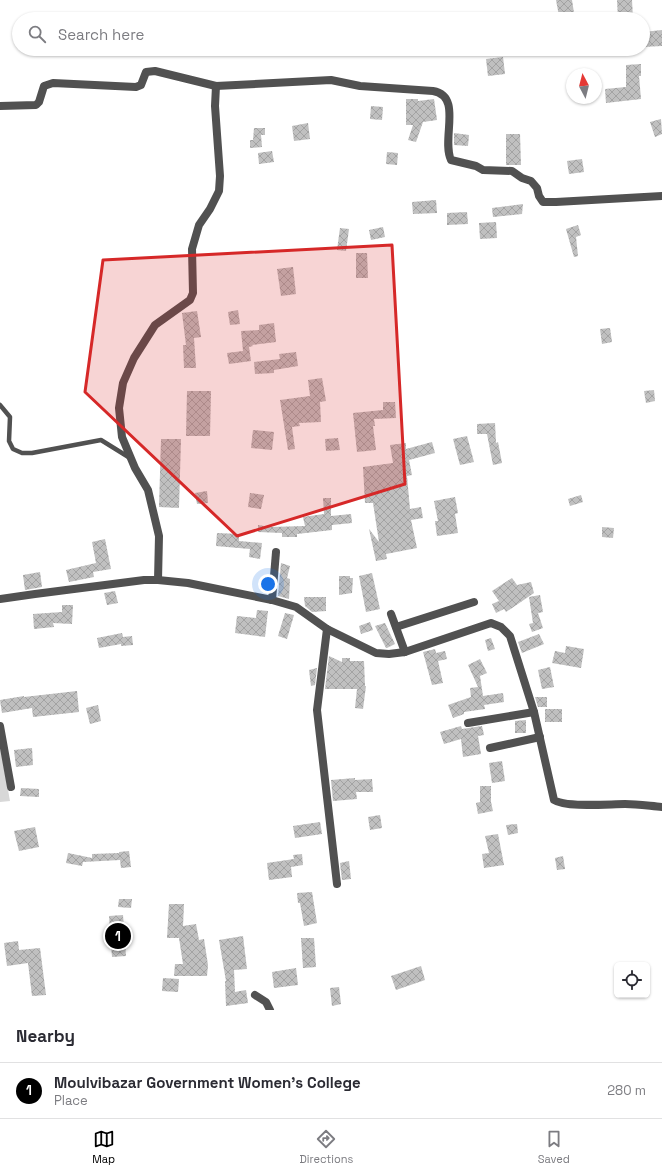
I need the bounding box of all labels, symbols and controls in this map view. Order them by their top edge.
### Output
search box [12,12,650,56]
icon: search [26,23,48,45]
text: Search here [58,25,144,44]
north arrow [566,68,602,104]
your location [258,574,278,594]
pin: 1 [105,921,131,951]
map controls [614,962,650,998]
button: locate [614,962,650,998]
text: Nearby [16,1025,75,1047]
text: Moulvibazar Government Women's College [54,1073,361,1092]
text: 1 [26,1082,32,1099]
text: 280 m [607,1082,646,1099]
text: Place [54,1092,88,1109]
tab: Map [92,1128,115,1166]
tab: Directions [299,1128,353,1166]
tab: Saved [538,1128,570,1166]

